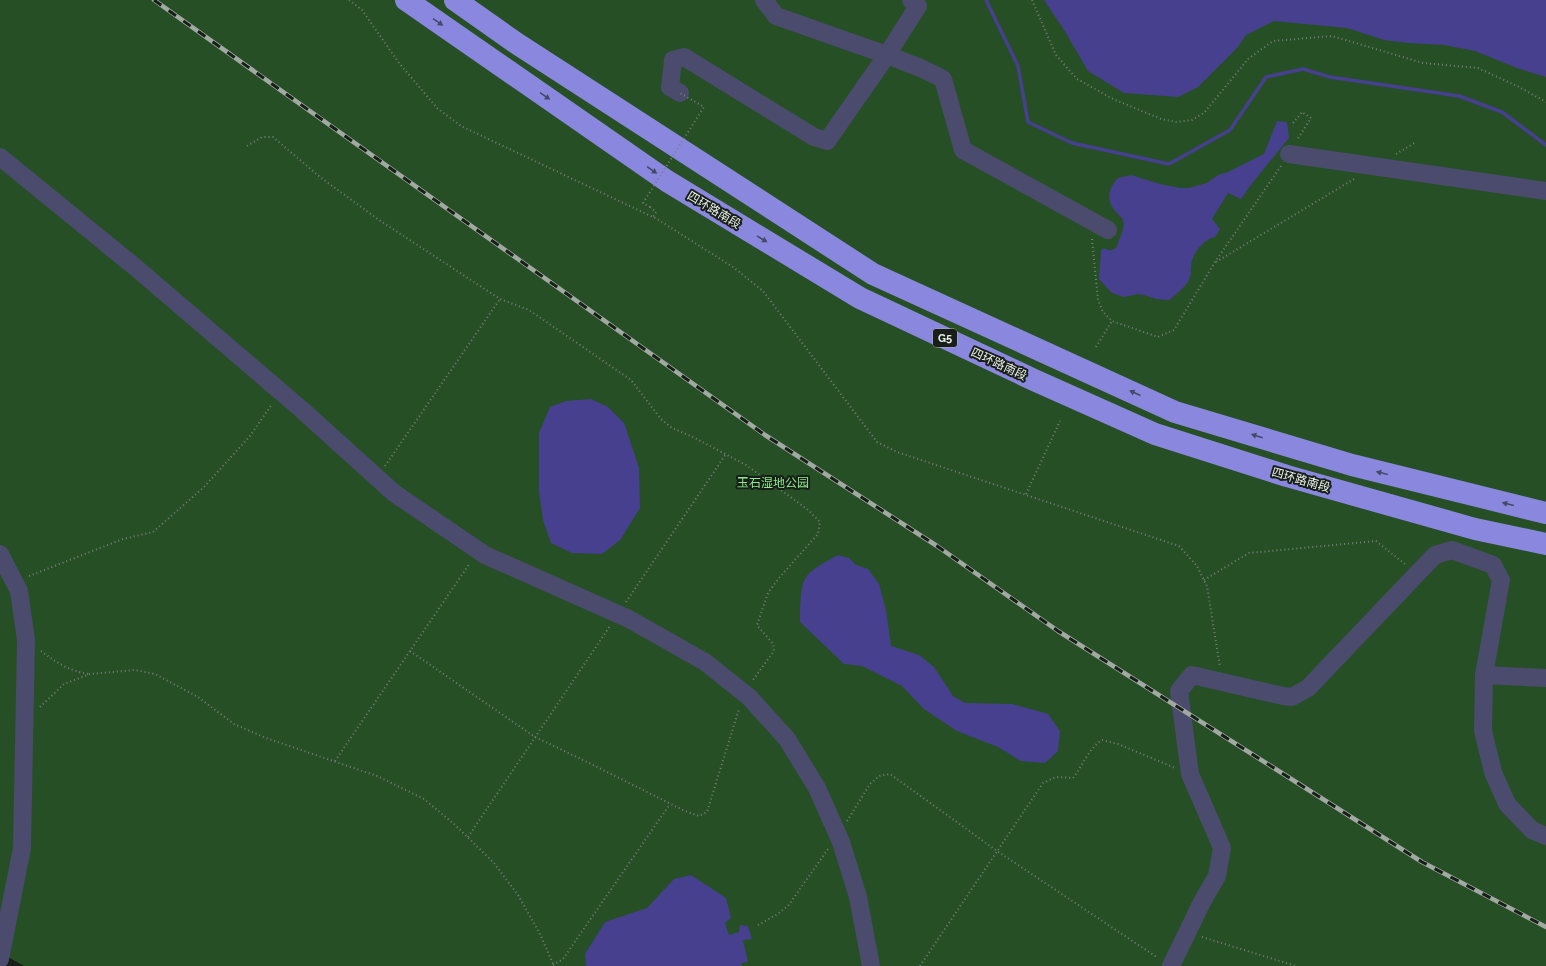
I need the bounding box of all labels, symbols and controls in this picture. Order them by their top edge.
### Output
one-way arrow [433,18,443,26]
one-way arrow [539,92,550,100]
one-way arrow [646,166,657,174]
street label: 四环路南段 [685,189,743,231]
one-way arrow [757,235,767,243]
road number: G5 [933,329,957,347]
street label: 四环路南段 [969,345,1029,383]
one-way arrow [1128,390,1140,396]
one-way arrow [1251,433,1263,439]
street label: 四环路南段 [1270,465,1332,495]
one-way arrow [1376,469,1388,475]
park label: 玉石湿地公园 [737,476,809,490]
one-way arrow [1502,501,1514,507]

